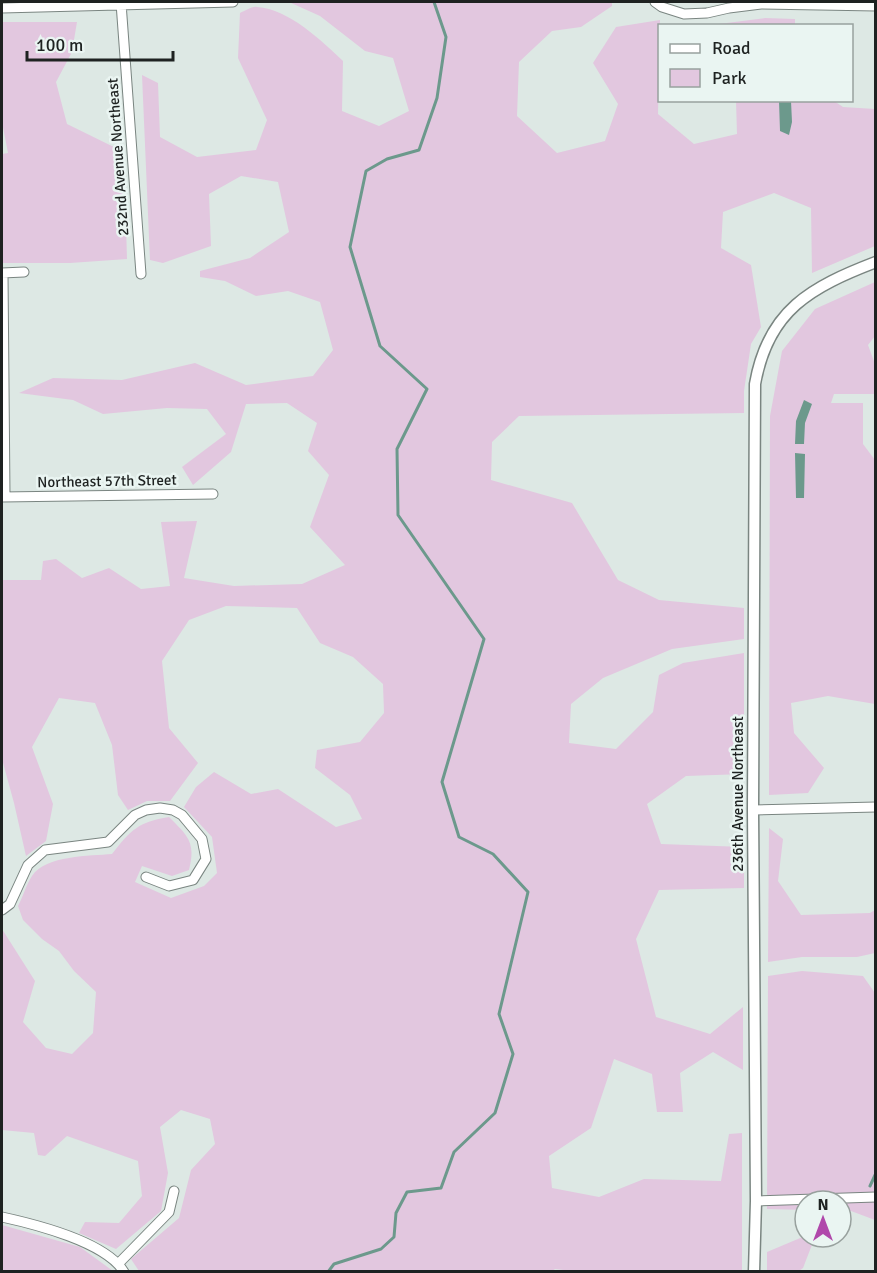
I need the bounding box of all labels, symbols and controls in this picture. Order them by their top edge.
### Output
scale bar [27,24,172,62]
legend [658,24,853,102]
text: 100 m [36,34,83,56]
text: Road [712,37,751,59]
text: Park [712,67,747,89]
street label: 232nd Avenue Northeast [104,78,132,236]
street label: Northeast 57th Street [37,471,177,491]
street label: 236th Avenue Northeast [729,716,747,872]
north arrow [793,1189,853,1249]
text: N [817,1195,829,1215]

